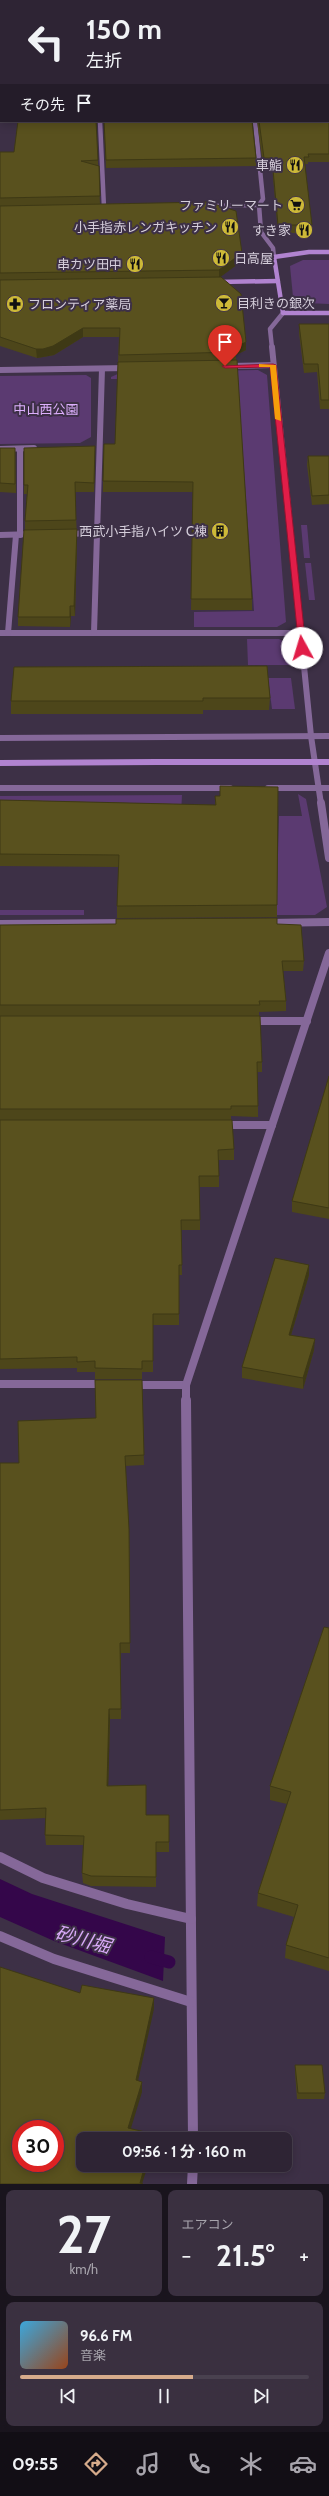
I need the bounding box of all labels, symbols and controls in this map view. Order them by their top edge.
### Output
text: 150 m [86,12,162,46]
icon: left [20,16,72,68]
text: 左折 [86,50,122,72]
icon: arrive [73,92,95,114]
text: その先 [20,96,65,114]
restaurant icon: 車鮨 [285,155,305,175]
place label: 車鮨 [256,157,282,173]
supermarket icon: ファミリーマート [286,195,306,215]
place label: ファミリーマート [179,197,283,213]
restaurant icon: 小手指赤レンガキッチン [220,217,240,237]
place label: 小手指赤レンガキッチン [74,219,217,235]
restaurant icon: すき家 [294,220,314,240]
place label: すき家 [252,222,291,238]
restaurant icon: 日高屋 [211,248,231,268]
place label: 日高屋 [234,250,273,266]
restaurant icon: 串カツ田中 [125,254,145,274]
place label: 串カツ田中 [57,256,122,272]
bar icon: 目利きの銀次 [214,293,234,313]
pharmacy icon: フロンティア薬局 [5,294,25,314]
place label: 目利きの銀次 [237,295,315,311]
place label: フロンティア薬局 [28,296,131,312]
pin [208,325,242,366]
icon: arrive [214,331,236,353]
park label: 中山西公園 [13,401,79,417]
building icon: 西武小手指ハイツ C棟 [210,521,230,541]
place label: 西武小手指ハイツ C棟 [79,523,207,539]
position arrow [281,627,323,669]
water label: 砂川堀 [52,1921,116,1959]
speed limit sign: 30 [12,2120,64,2172]
text: 09:56 · 1 分 · 160 m [122,2143,246,2161]
text: 27 [57,2203,111,2266]
text: エアコン [182,2216,234,2232]
text: 21.5° [216,2237,274,2274]
text: − [182,2242,191,2269]
text: + [299,2242,309,2269]
text: km/h [70,2261,98,2277]
text: 96.6 FM [80,2327,132,2345]
text: 音楽 [80,2347,106,2363]
icon: previous [57,2385,79,2407]
icon: pause [153,2385,175,2407]
icon: next [250,2385,272,2407]
icon: directions [82,2450,110,2478]
icon: music [134,2450,162,2478]
icon: phone [185,2450,213,2478]
icon: climate [237,2450,265,2478]
icon: car [289,2450,317,2478]
text: 09:55 [12,2453,58,2475]

